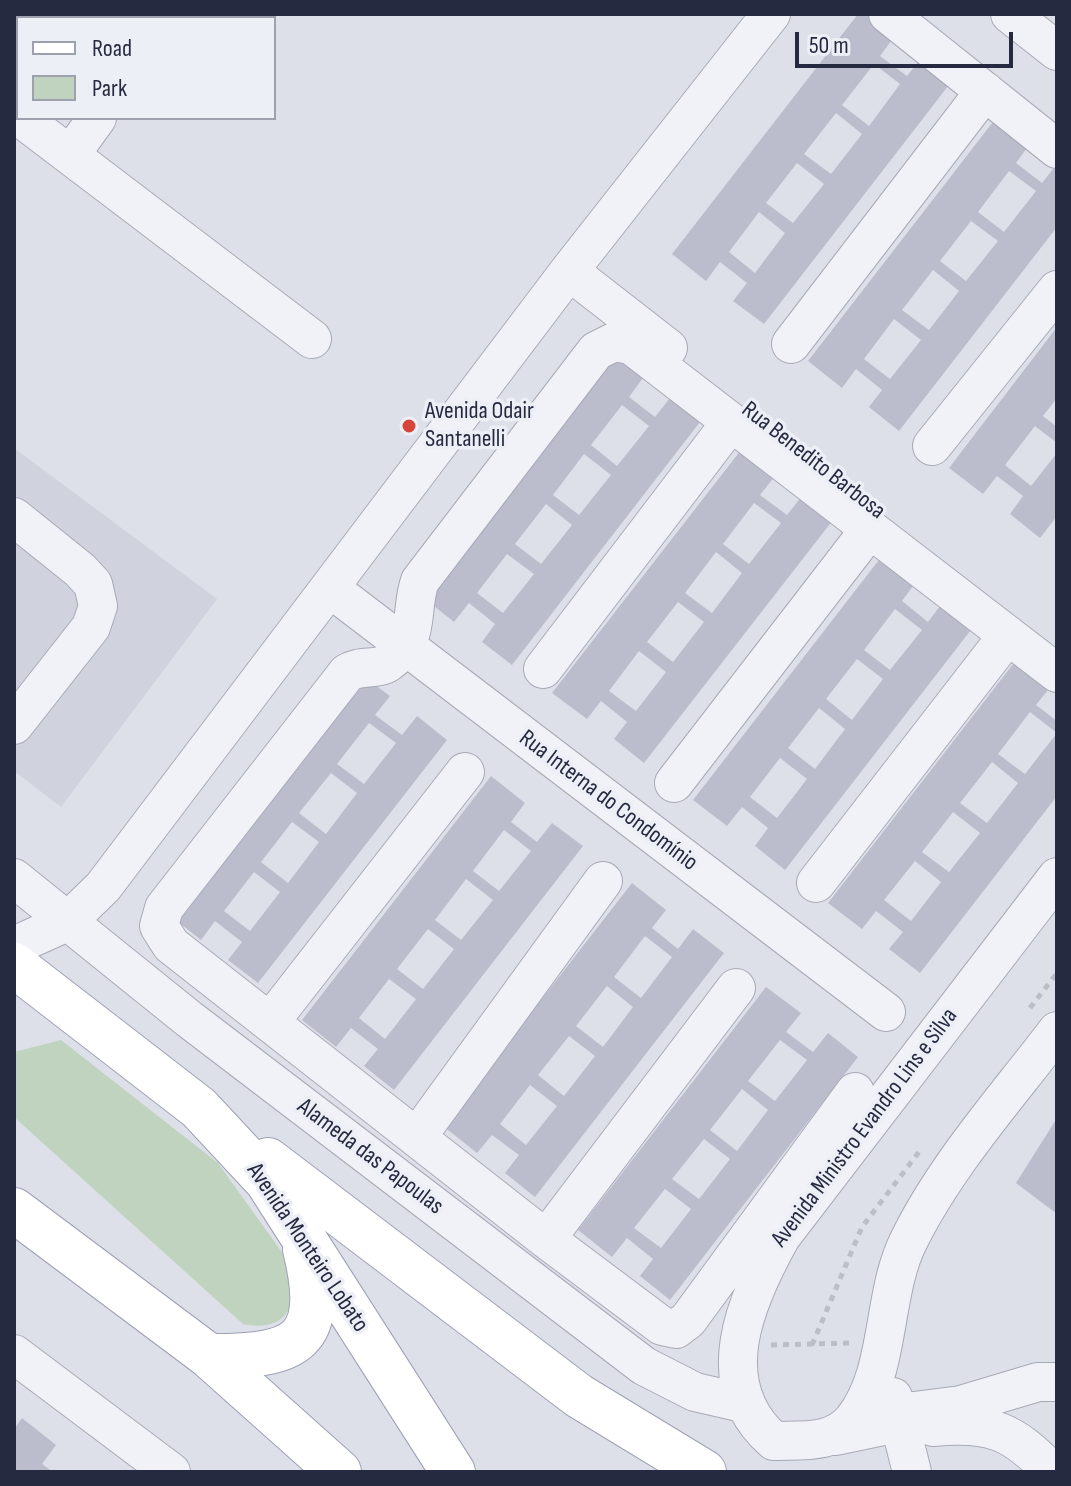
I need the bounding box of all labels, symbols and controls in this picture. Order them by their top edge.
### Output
legend [16,16,276,120]
scale bar [799,16,1017,66]
text: 50 m [809,31,849,60]
text: Road [92,34,132,63]
text: Park [92,74,127,103]
street label: Rua Benedito Barbosa [735,396,891,526]
place label: Avenida Odair Santanelli [425,398,534,454]
marker: Avenida Odair Santanelli [400,417,418,435]
street label: Rua Interna do Condomínio [513,724,703,878]
street label: Avenida Ministro Evandro Lins e Silva [766,1003,964,1253]
street label: Alameda das Papoulas [291,1093,449,1221]
street label: Avenida Monteiro Lobato [240,1158,374,1338]

